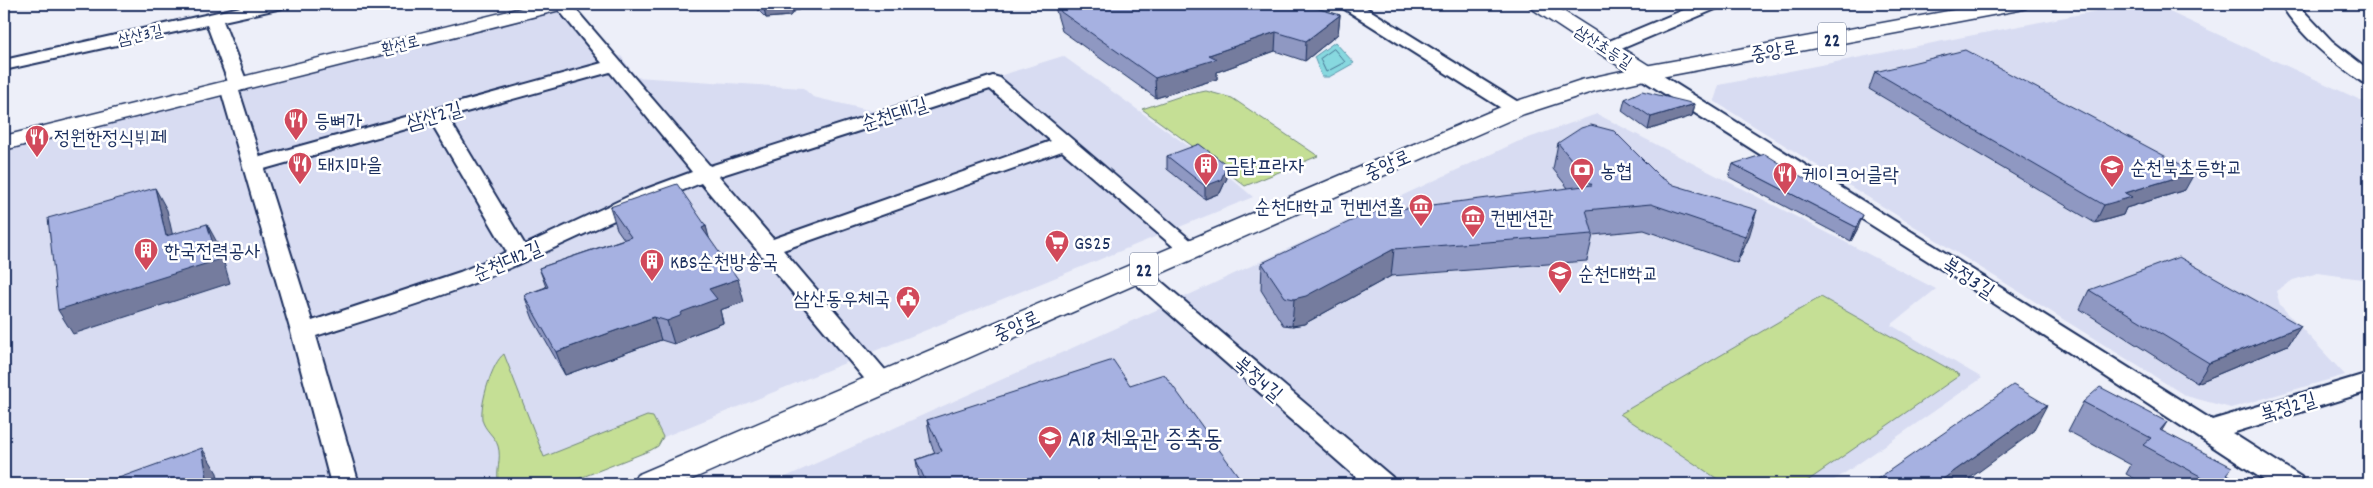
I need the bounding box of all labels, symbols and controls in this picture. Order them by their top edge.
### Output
street label: 삼산3길 [116,20,166,53]
street label: 삼산초등길 [1569,21,1636,75]
road number: 22 [1818,22,1846,56]
street label: 환선로 [379,31,422,62]
street label: 중앙로 [1748,35,1801,71]
street label: 순천대1길 [858,92,932,140]
street label: 삼산2길 [404,97,466,139]
restaurant icon: 등뼈가 [283,107,309,141]
place label: 등뼈가 [314,109,362,137]
restaurant icon: 정원한정식뷔페 [24,124,50,158]
place label: 정원한정식뷔페 [54,126,167,154]
street label: 중앙로 [1360,144,1416,189]
restaurant icon: 돼지마을 [287,151,313,185]
building icon: 금탑프라자 [1193,152,1219,186]
place label: 돼지마을 [318,153,382,181]
place label: 금탑프라자 [1224,154,1304,182]
school or university icon: 순천북초등학교 [2099,154,2125,188]
place label: 순천북초등학교 [2130,156,2243,184]
bank icon: 농협 [1569,157,1595,191]
place label: 농협 [1600,159,1632,187]
restaurant icon: 케이크어클락 [1772,161,1798,195]
place label: 케이크어클락 [1802,163,1899,191]
museum icon: 순천대학교 컨벤션홀 [1408,193,1434,227]
place label: 순천대학교 컨벤션홀 [1255,195,1404,223]
museum icon: 컨벤션관 [1460,204,1486,238]
place label: 컨벤션관 [1490,206,1554,234]
supermarket icon: GS25 [1044,229,1070,263]
place label: GS25 [1074,231,1111,259]
street label: 순천대2길 [469,236,547,290]
building icon: 한국전력공사 [133,237,159,271]
place label: 한국전력공사 [164,239,261,267]
building icon: KBS순천방송국 [639,248,665,282]
place label: KBS순천방송국 [670,250,778,278]
road number: 22 [1130,252,1158,286]
street label: 북정3길 [1936,252,1999,307]
school or university icon: 순천대학교 [1547,260,1573,294]
place label: 순천대학교 [1578,262,1658,290]
public building icon: 삼산동우체국 [895,285,921,319]
place label: 삼산동우체국 [793,287,890,315]
street label: 중앙로 [989,305,1045,350]
street label: 북정4길 [1226,351,1288,409]
street label: 북정2길 [2258,387,2320,431]
place label: A18 체육관 증축동 [1068,424,1223,458]
school or university icon: A18 체육관 증축동 [1037,425,1063,459]

